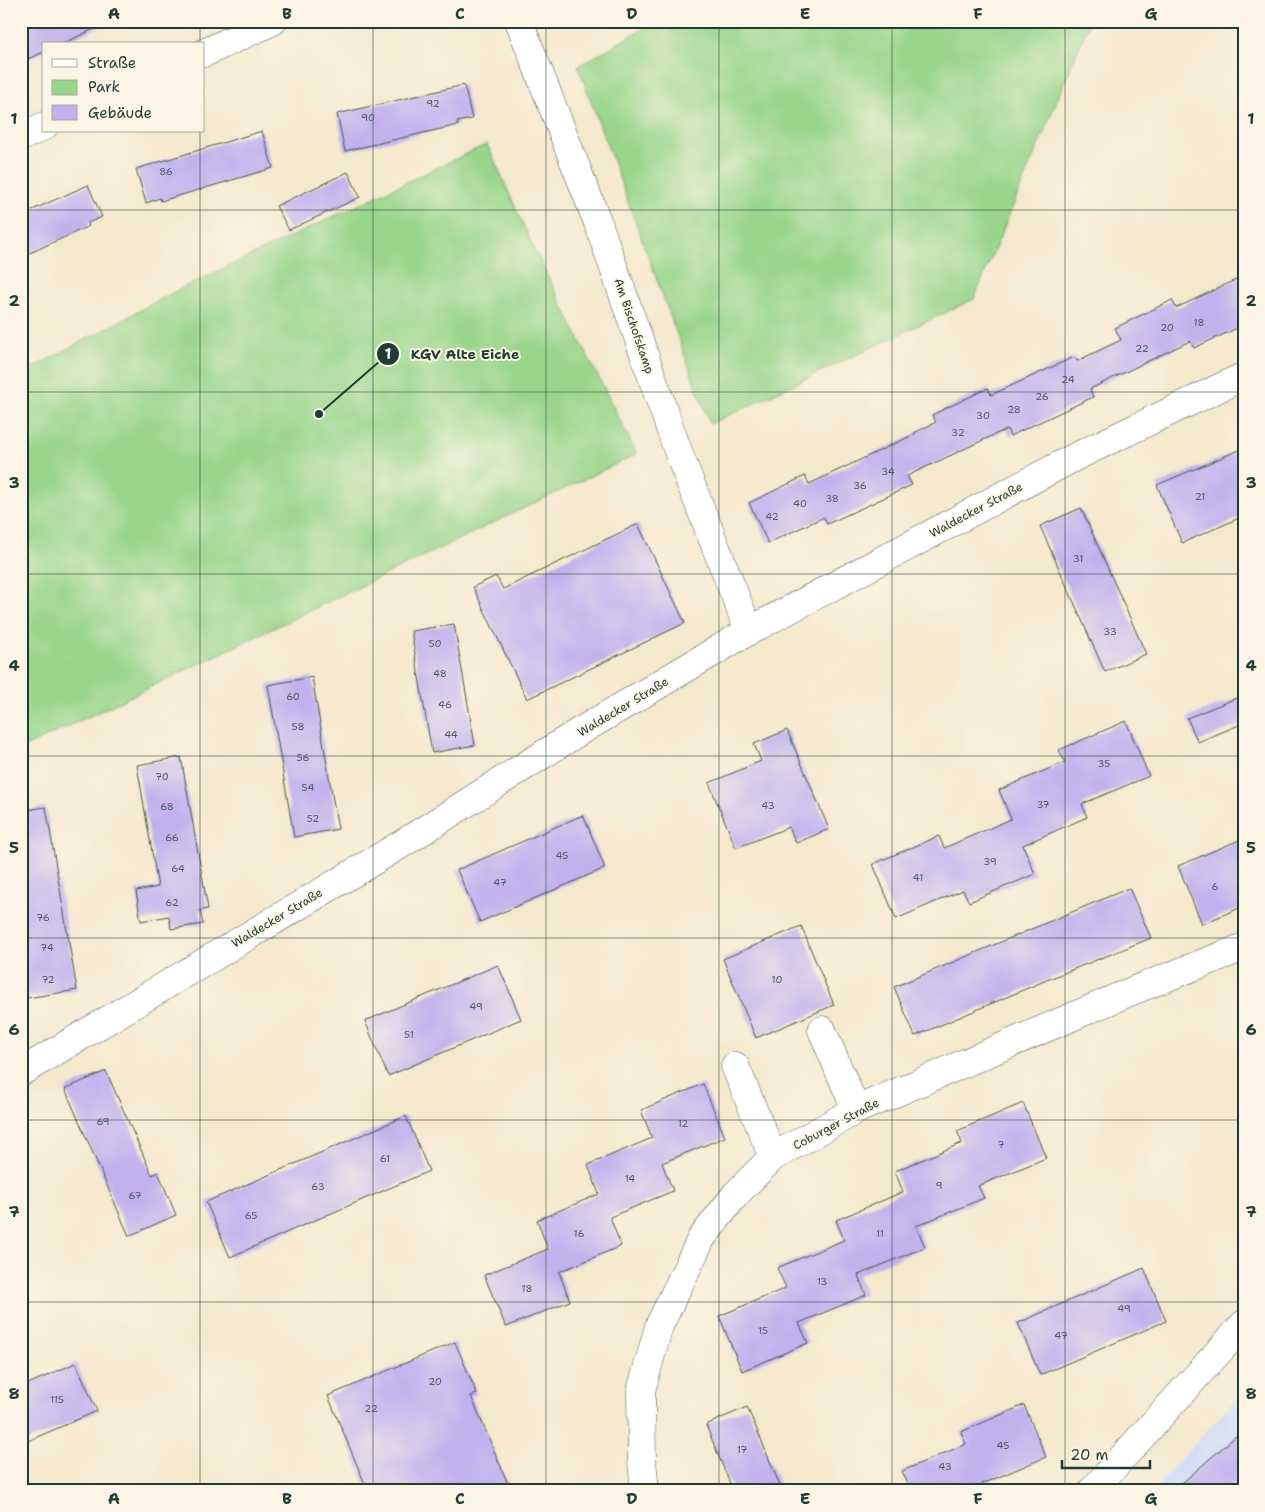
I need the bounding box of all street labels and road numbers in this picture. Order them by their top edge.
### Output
street label: Am Bischofskamp [610,276,658,376]
street label: Waldecker Straße [927,479,1026,541]
street label: Waldecker Straße [575,673,672,740]
street label: Waldecker Straße [229,884,326,951]
street label: Coburger Straße [790,1094,882,1154]

